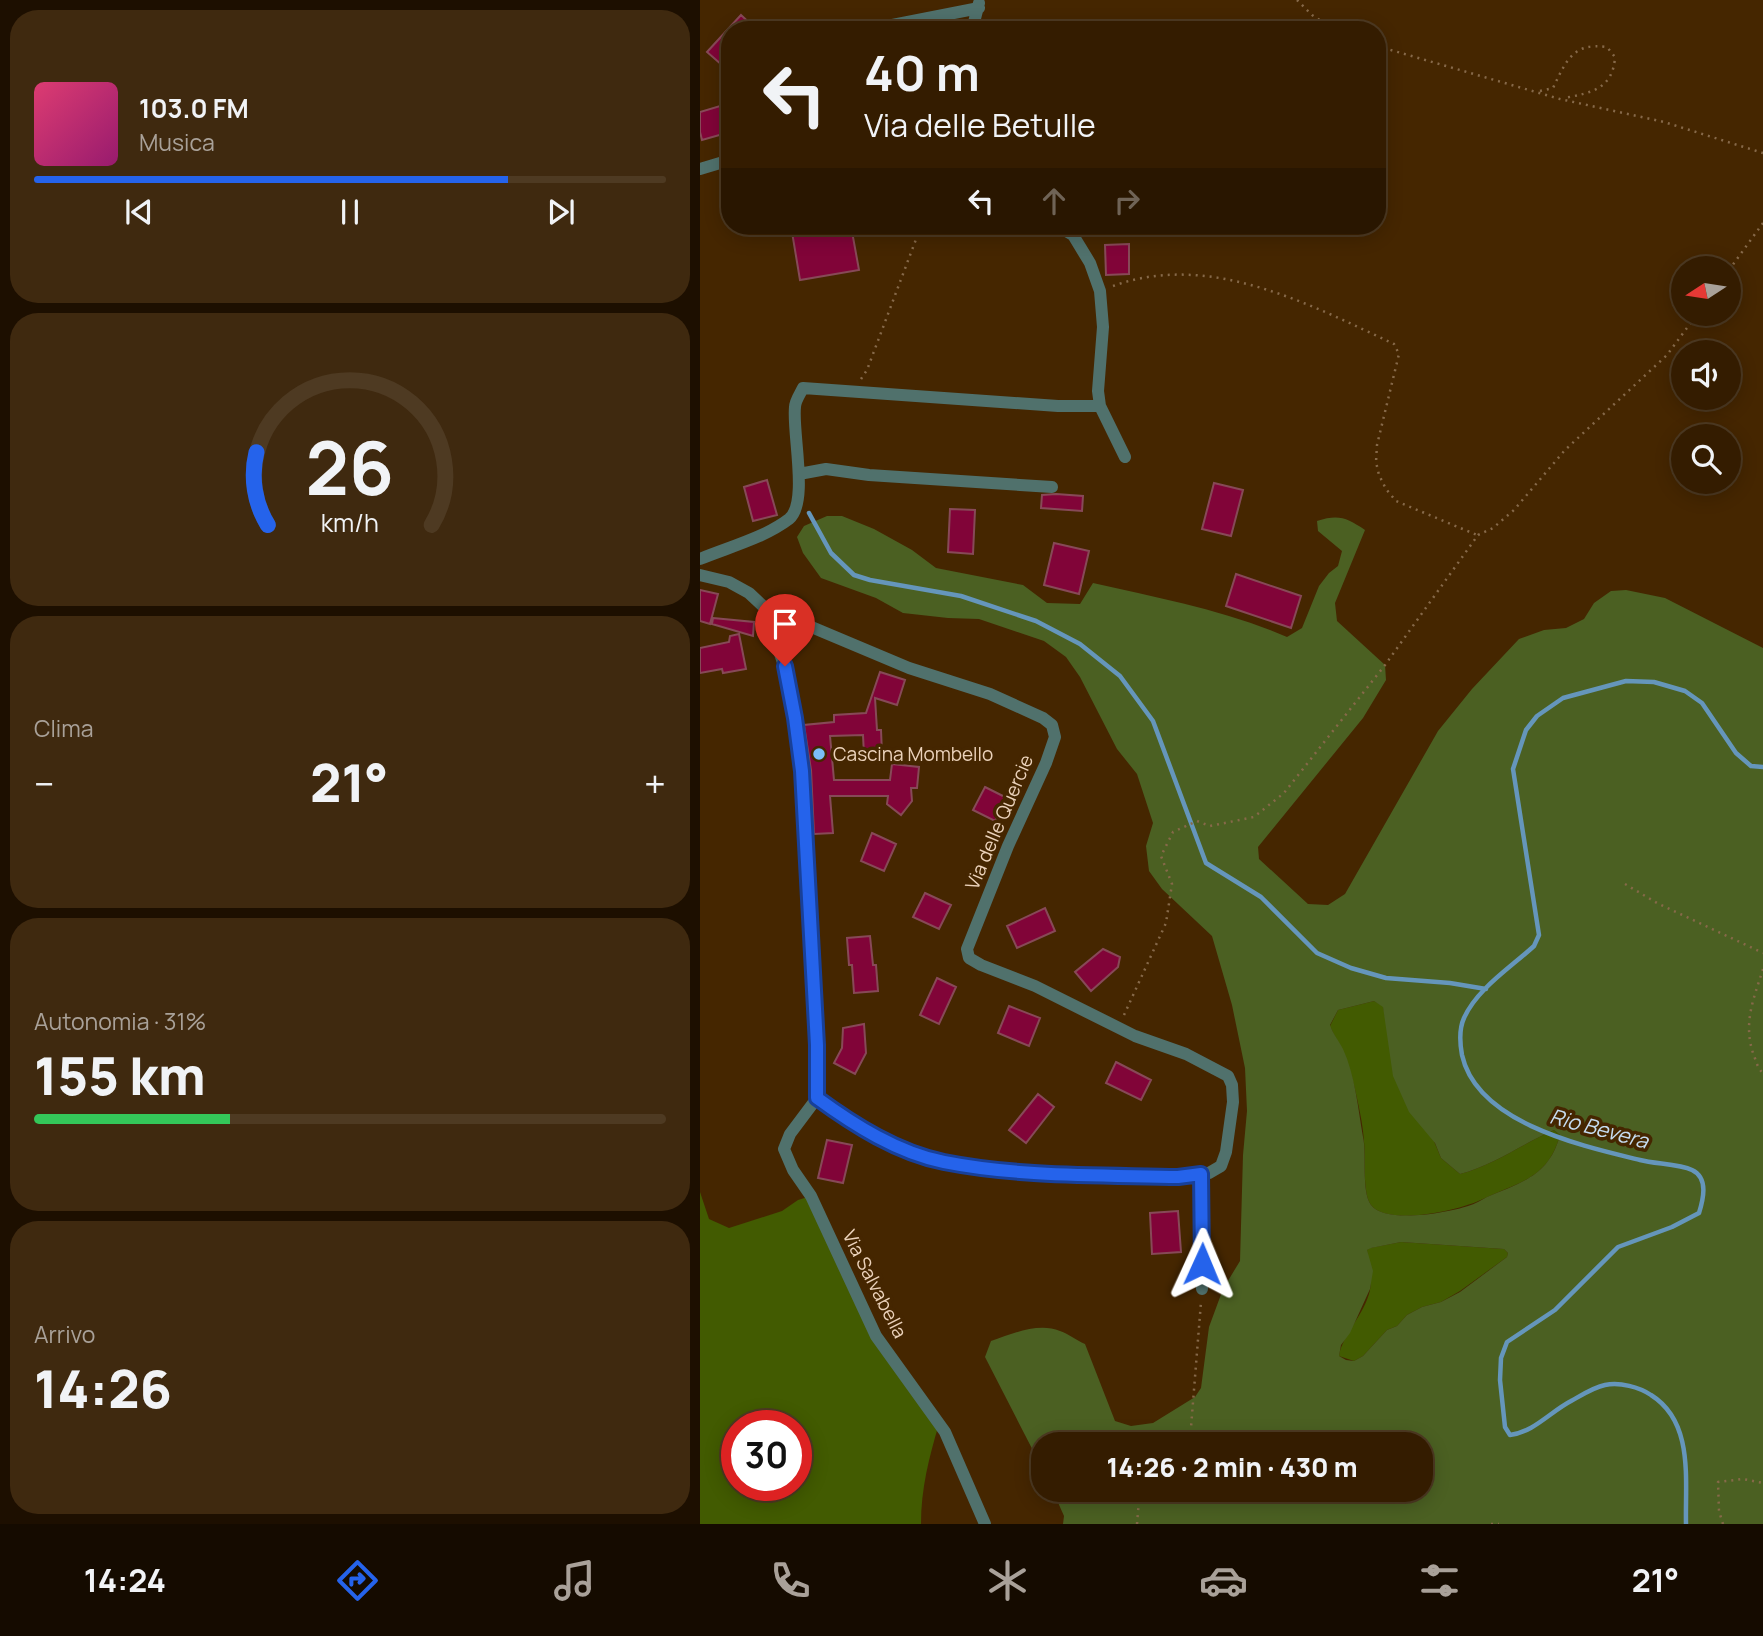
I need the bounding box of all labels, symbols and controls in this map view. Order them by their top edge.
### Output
text: 40 m [864,39,980,106]
icon: left [749,49,840,140]
text: 103.0 FM [139,90,249,126]
text: Via delle Betulle [864,103,1096,147]
text: Musica [139,126,215,158]
icon: left [962,182,1000,220]
icon: ahead [1035,182,1073,220]
icon: right [1108,182,1146,220]
icon: previous [120,193,158,231]
icon: pause [331,193,369,231]
icon: next [542,193,580,231]
north arrow [1671,256,1741,326]
map controls [1671,256,1741,494]
button: sound [1671,340,1741,410]
text: 26 [306,418,394,518]
button: search [1671,424,1741,494]
text: km/h [321,505,379,540]
pin [755,594,815,666]
icon: arrive [766,605,804,643]
text: Clima [34,712,93,744]
place label: Cascina Mombello [833,741,993,767]
marker: Cascina Mombello [811,746,827,762]
text: 21° [310,747,389,818]
street label: Via delle Quercie [959,750,1039,894]
text: − [34,757,55,809]
text: + [644,757,666,809]
text: Autonomia · 31% [34,1005,206,1037]
text: 155 km [34,1040,206,1111]
water label: Rio Bevera [1547,1101,1653,1155]
street label: Via Salvabella [837,1226,913,1342]
position arrow [1165,1227,1239,1301]
text: Arrivo [34,1318,95,1350]
text: 14:26 [34,1353,172,1424]
speed limit sign: 30 [721,1410,812,1501]
text: 14:26 · 2 min · 430 m [1106,1449,1358,1485]
icon: directions [333,1556,382,1605]
icon: music [550,1556,599,1605]
icon: phone [766,1556,815,1605]
icon: climate [983,1556,1032,1605]
icon: car [1199,1556,1248,1605]
icon: filters [1415,1556,1464,1605]
text: 14:24 [84,1558,166,1602]
text: 21° [1632,1558,1679,1602]

